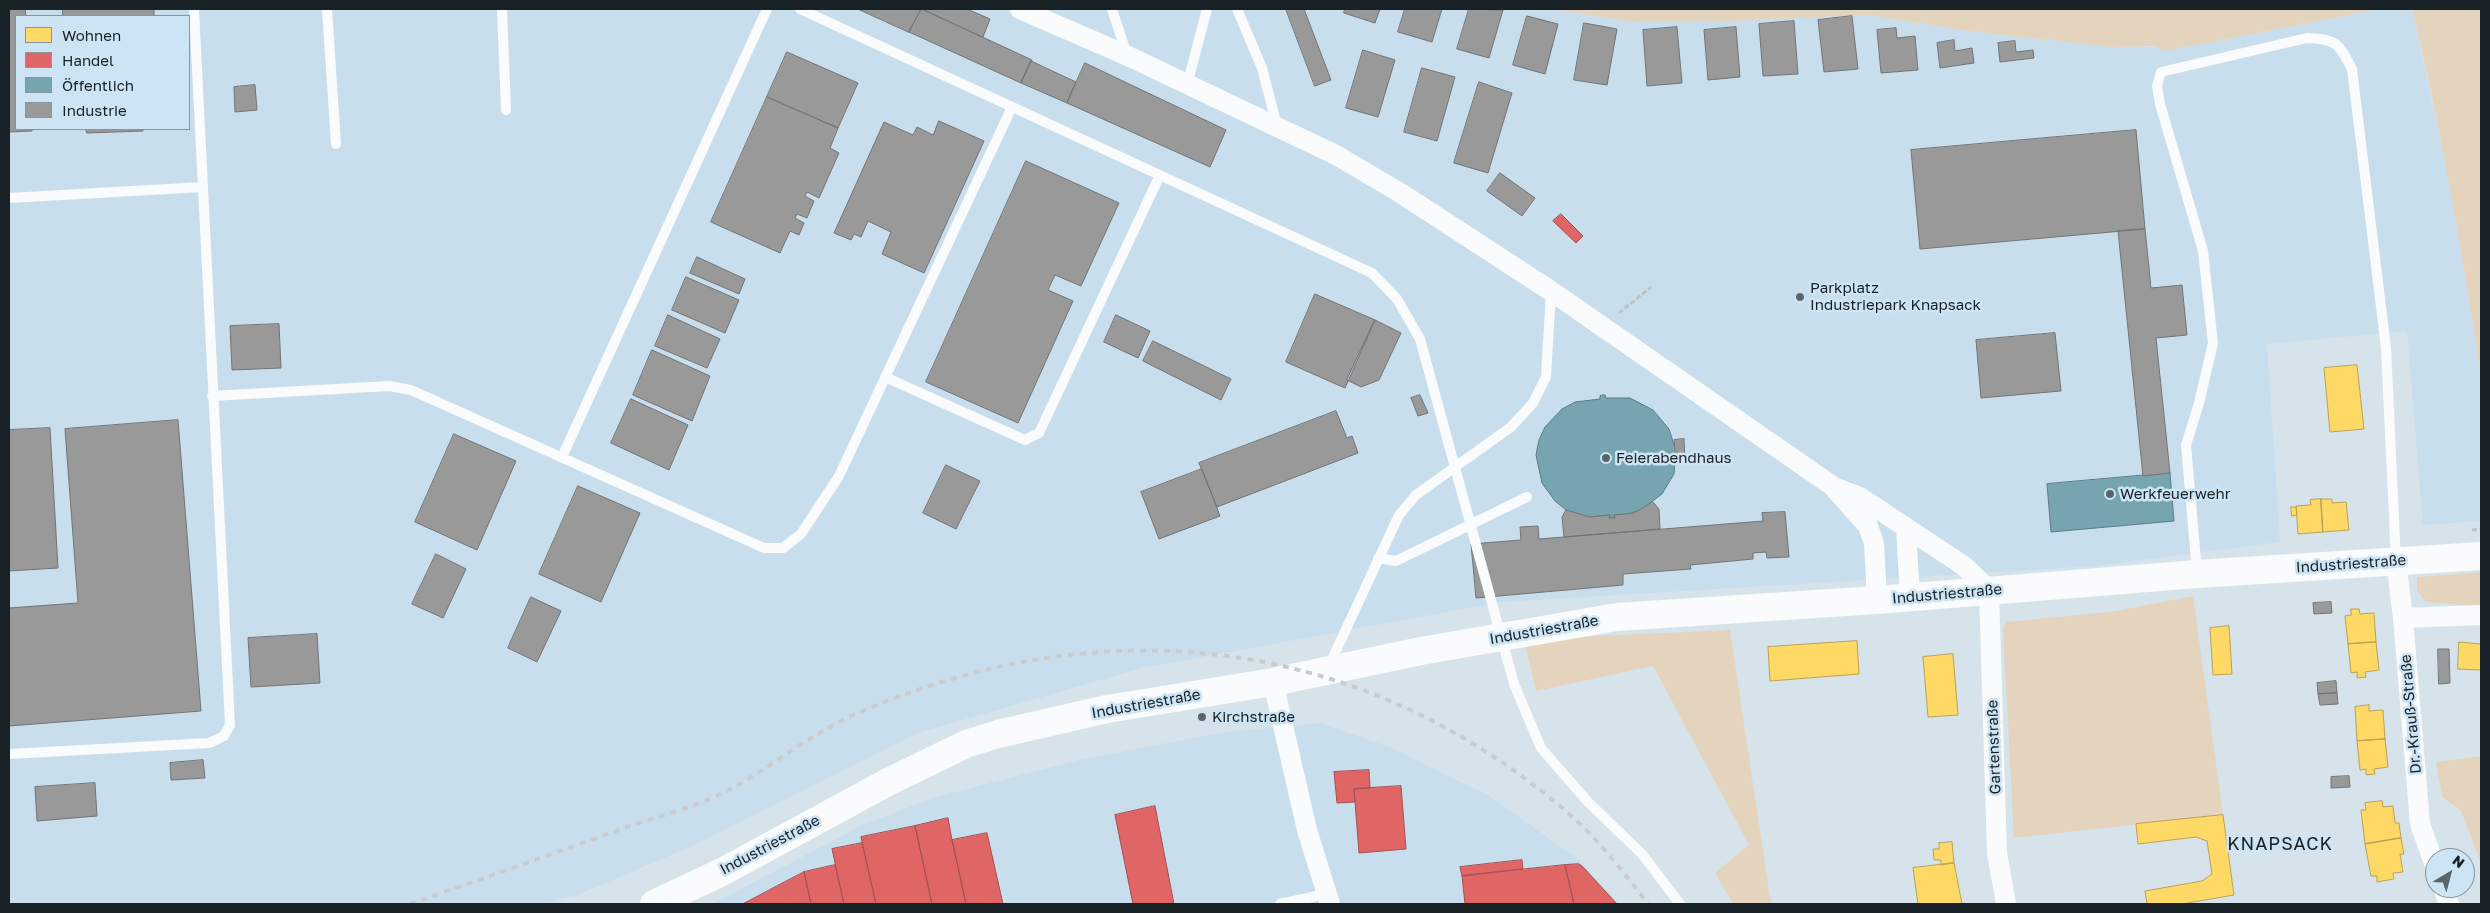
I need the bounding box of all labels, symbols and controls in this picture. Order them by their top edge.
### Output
legend [15,15,190,130]
text: Wohnen [62,26,121,44]
text: Handel [62,51,114,69]
text: Öffentlich [62,76,134,94]
text: Industrie [62,101,127,119]
place label: Parkplatz Industriepark Knapsack [1810,279,1981,314]
marker: Parkplatz Industriepark Knapsack [1794,291,1806,303]
place label: Feierabendhaus [1616,449,1731,467]
marker: Feierabendhaus [1600,452,1612,464]
place label: Werkfeuerwehr [2120,485,2231,503]
marker: Werkfeuerwehr [2104,488,2116,500]
street label: Industriestraße [2295,551,2407,577]
street label: Industriestraße [1891,580,2003,608]
street label: Industriestraße [1488,612,1600,648]
street label: Dr.-Krauß-Straße [2397,654,2425,774]
street label: Industriestraße [1090,686,1202,722]
street label: Gartenstraße [1983,699,2005,795]
place label: Kirchstraße [1212,708,1295,726]
marker: Kirchstraße [1196,711,1208,723]
street label: Industriestraße [717,811,823,879]
district label: KNAPSACK [2226,833,2334,855]
north arrow [2425,848,2475,898]
text: N [2449,851,2468,871]

